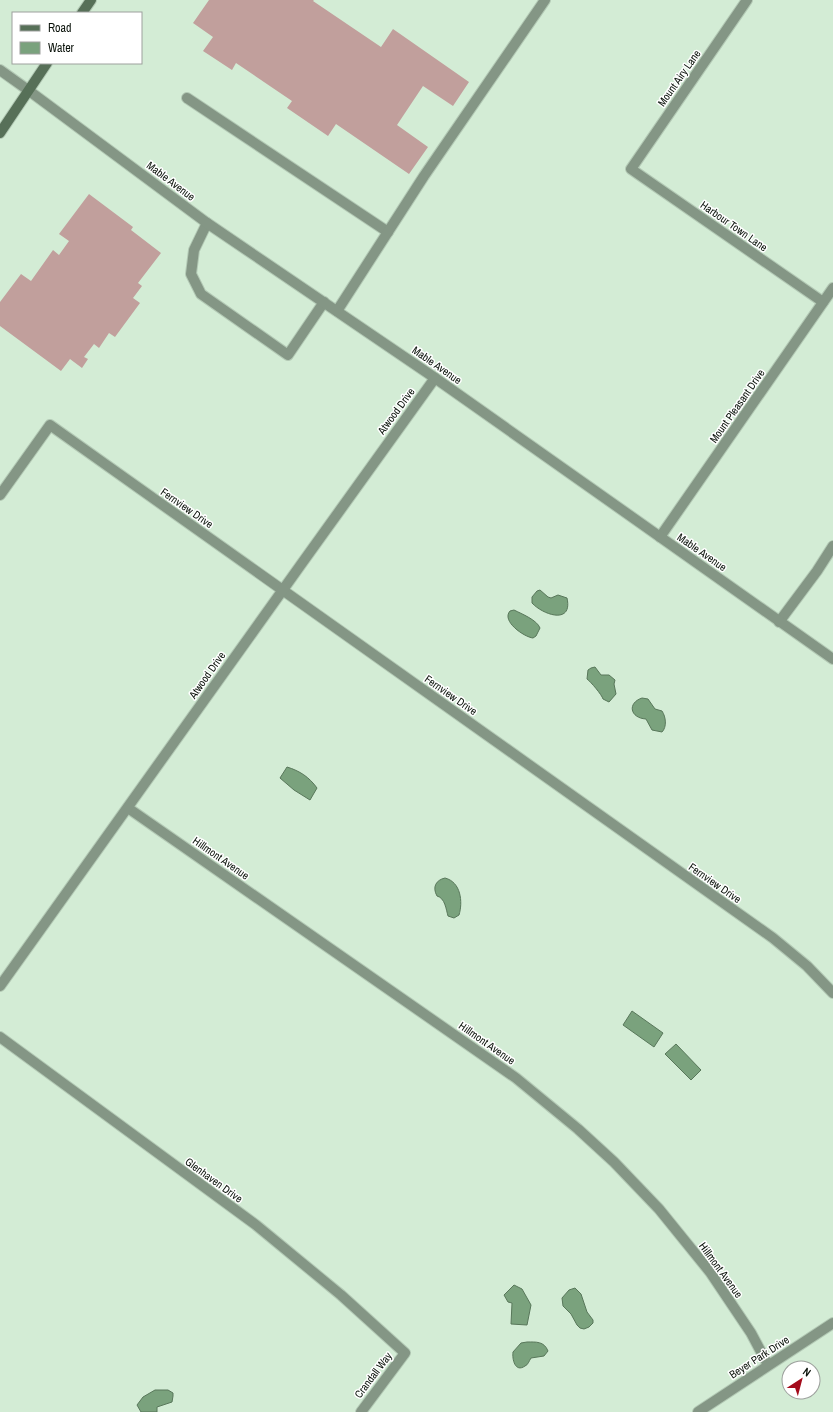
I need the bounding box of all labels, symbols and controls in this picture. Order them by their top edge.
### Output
legend [12,12,142,64]
text: Road [48,20,72,36]
text: Water [48,40,75,56]
street label: Mount Airy Lane [654,47,704,109]
street label: Mable Avenue [144,158,198,204]
street label: Harbour Town Lane [698,198,770,254]
street label: Mable Avenue [410,343,464,387]
street label: Mount Pleasant Drive [706,366,768,446]
street label: Atwood Drive [374,385,418,438]
street label: Fernview Drive [158,485,216,531]
street label: Mable Avenue [675,530,729,574]
street label: Atwood Drive [185,649,228,702]
street label: Fernview Drive [422,672,480,718]
street label: Hillmont Avenue [190,833,252,883]
street label: Fernview Drive [686,860,744,906]
street label: Hillmont Avenue [456,1018,518,1068]
street label: Glenhaven Drive [183,1154,245,1206]
street label: Hillmont Avenue [696,1239,746,1301]
street label: Beyer Park Drive [726,1332,792,1382]
street label: Crandall Way [351,1349,395,1401]
north arrow [781,1360,821,1400]
text: N [800,1364,814,1379]

